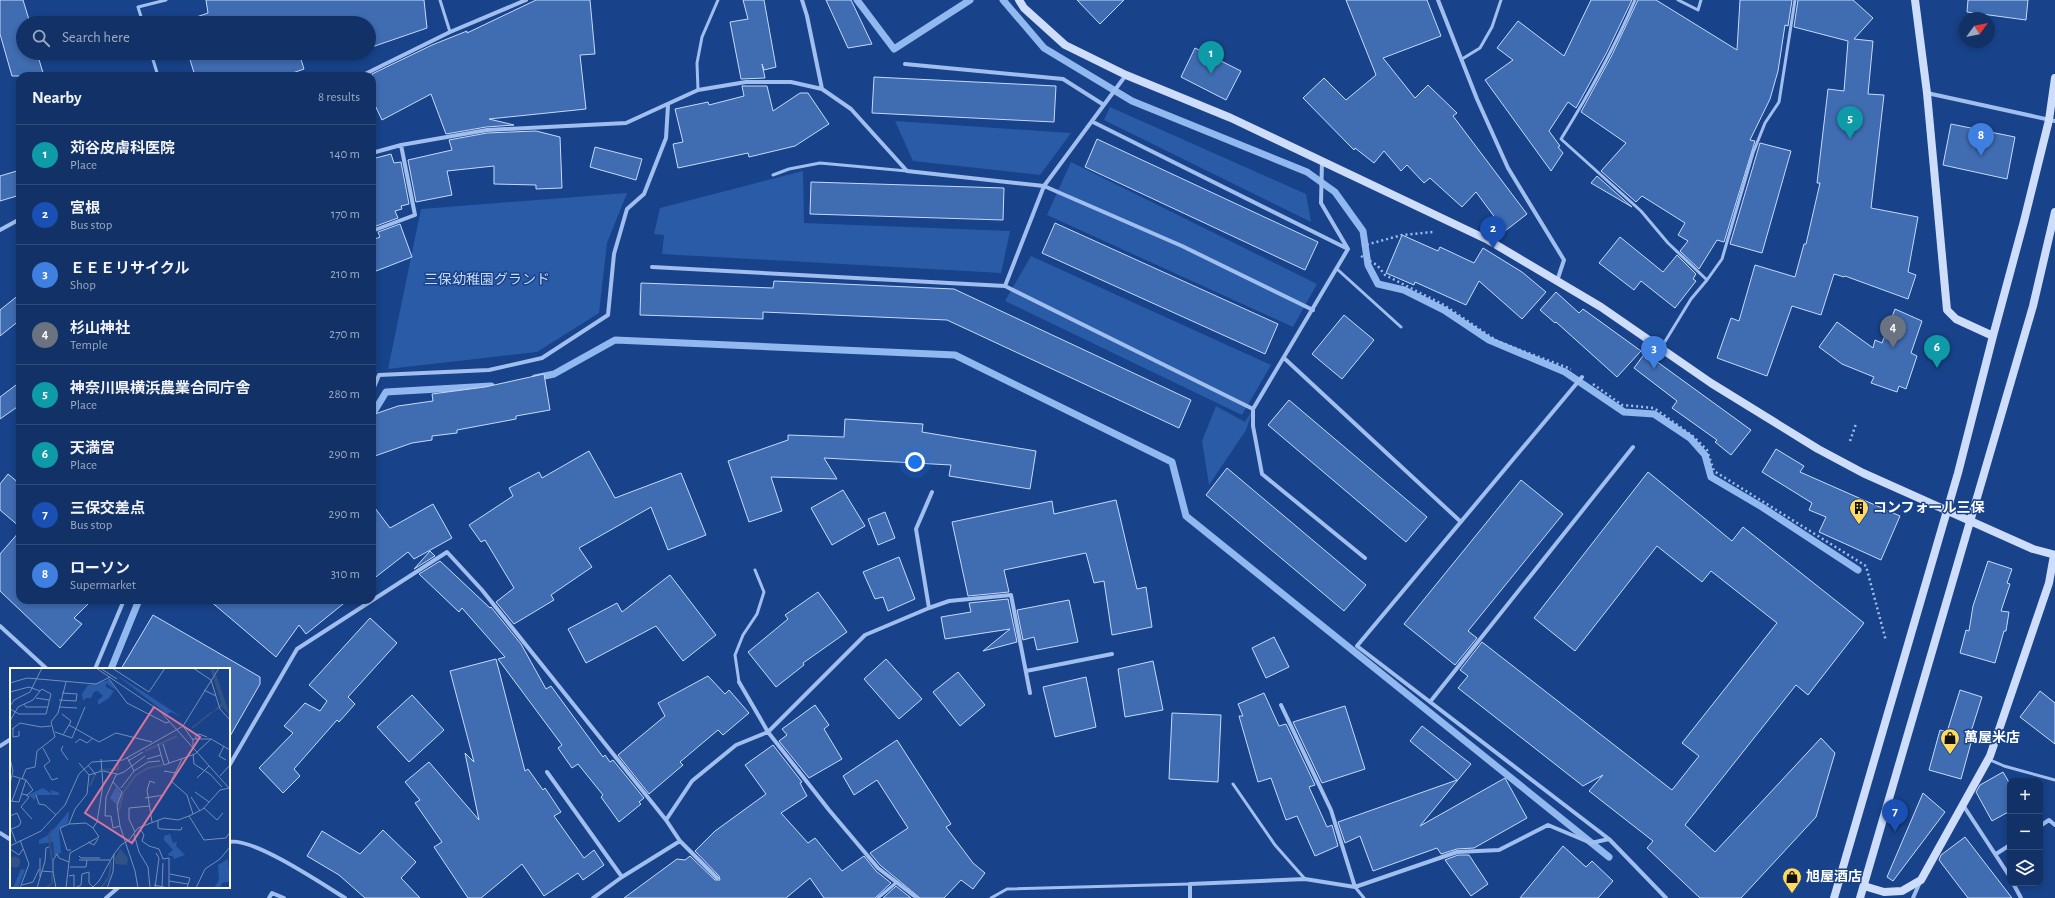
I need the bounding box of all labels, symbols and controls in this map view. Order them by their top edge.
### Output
north arrow [1959,12,1995,48]
search box [16,16,376,60]
icon: search [30,27,52,49]
text: Search here [62,30,130,45]
pin: 1 [1198,41,1224,74]
text: Nearby [32,89,82,106]
text: 8 results [318,91,360,104]
pin: 5 [1837,106,1863,139]
pin: 8 [1968,123,1994,156]
text: 苅谷皮膚科医院 [70,141,175,156]
text: 1 [43,148,47,161]
text: 140 m [330,148,360,161]
text: Place [70,159,97,172]
text: 宮根 [70,201,100,216]
text: 2 [42,208,48,221]
text: 170 m [331,208,360,221]
pin: 2 [1480,216,1506,249]
text: Bus stop [70,219,112,232]
text: ＥＥＥリサイクル [70,261,189,276]
text: 3 [42,268,48,281]
text: 210 m [330,268,360,281]
park label: 三保幼稚園グランド [424,272,550,287]
text: Shop [70,279,96,292]
pin: 4 [1880,315,1906,348]
text: 杉山神社 [70,321,130,336]
text: 4 [42,328,48,341]
text: 270 m [329,328,360,341]
pin: 6 [1924,335,1950,368]
pin: 3 [1641,336,1667,369]
text: Temple [70,339,108,352]
text: 神奈川県横浜農業合同庁舎 [70,381,250,396]
text: 5 [42,388,48,401]
text: 280 m [329,388,360,401]
text: Place [70,399,97,412]
text: 天満宮 [70,441,115,456]
text: 6 [42,448,48,461]
text: 290 m [329,448,360,461]
your location [905,452,925,472]
text: Place [70,459,97,472]
building icon: コンフォール三保 [1848,497,1870,525]
place label: コンフォール三保 [1873,500,1985,515]
text: 三保交差点 [70,501,145,516]
text: 7 [42,508,48,521]
text: 290 m [329,508,360,521]
text: Bus stop [70,519,112,532]
text: ローソン [70,561,130,576]
text: 8 [42,568,48,581]
text: 310 m [331,568,360,581]
text: Supermarket [70,579,136,592]
inset map [10,668,230,888]
shop icon: 萬屋米店 [1939,727,1961,755]
place label: 萬屋米店 [1964,730,2020,745]
map controls [2007,778,2043,886]
button: + [2007,778,2043,814]
pin: 7 [1882,799,1908,832]
button: − [2007,814,2043,850]
button: layers [2007,850,2043,886]
shop icon: 旭屋酒店 [1781,866,1803,894]
place label: 旭屋酒店 [1806,869,1862,884]

